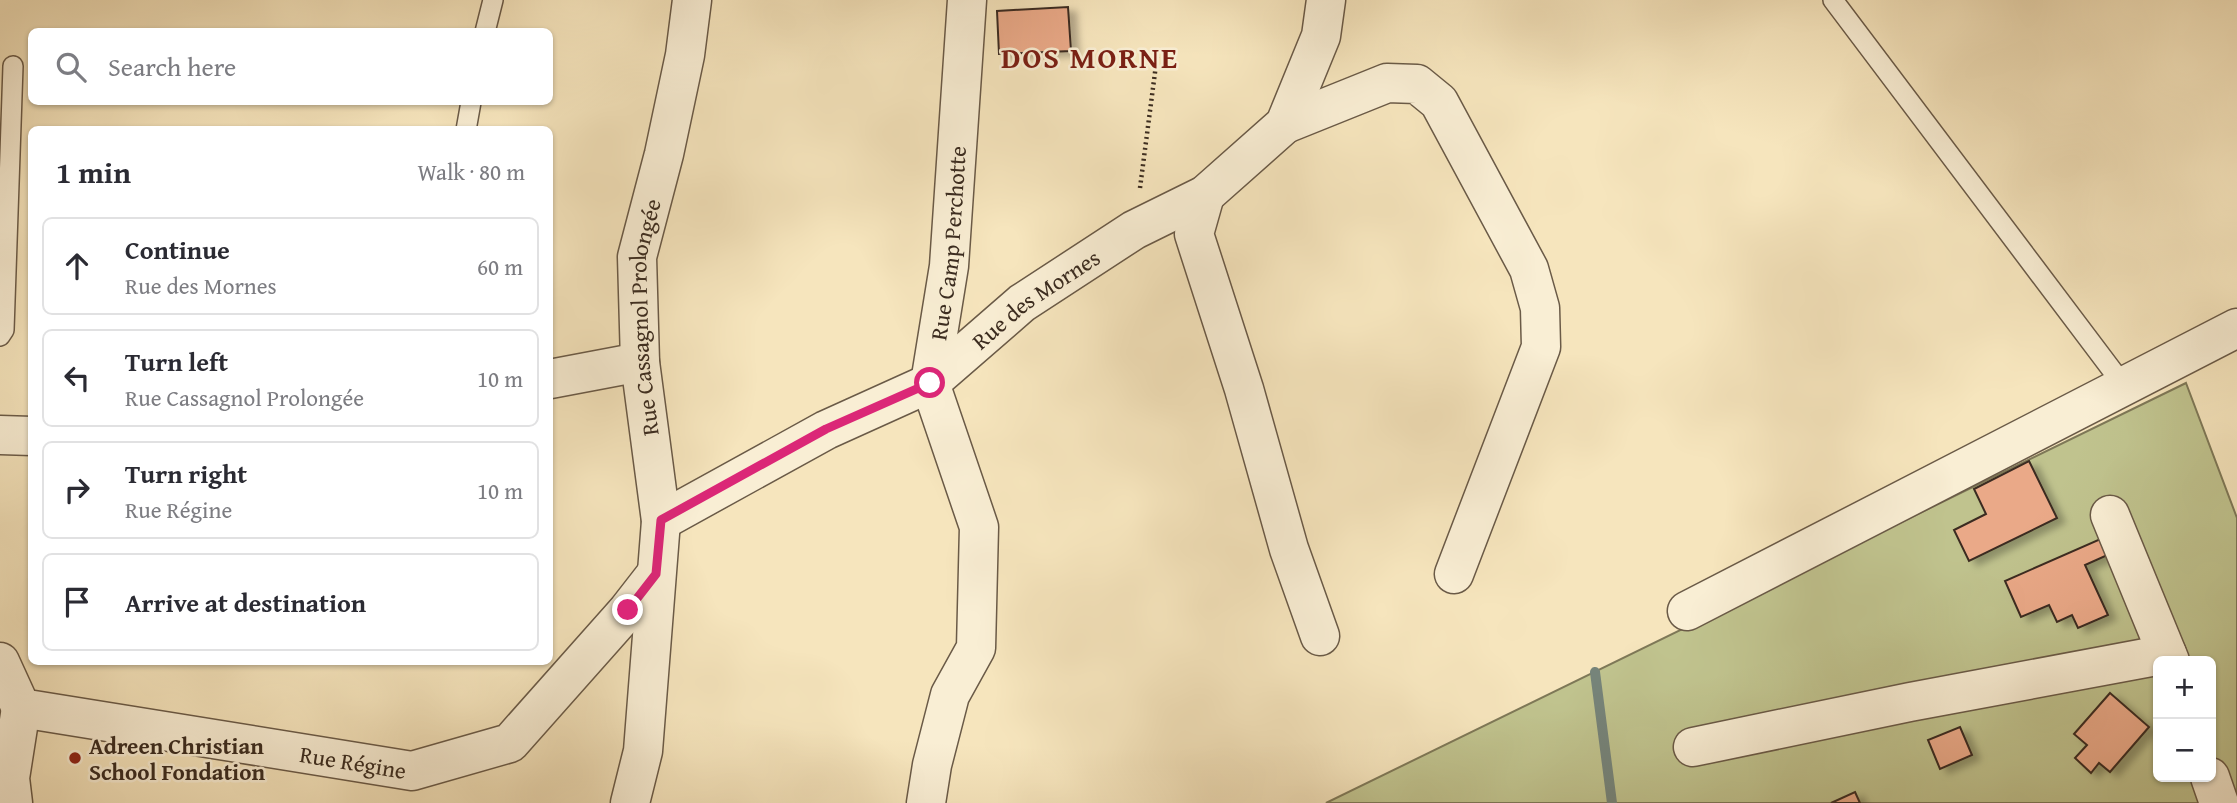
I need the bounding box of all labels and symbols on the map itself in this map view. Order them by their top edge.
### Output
district label: DOS MORNE [1001,35,1179,79]
street label: Rue Camp Perchotte [921,145,974,342]
street label: Rue Cassagnol Prolongée [620,195,668,438]
street label: Rue des Mornes [964,240,1106,356]
route start [914,367,945,398]
route end [612,594,643,625]
place label: Adreen Christian School Fondation [89,729,265,788]
street label: Rue Régine [298,737,409,786]
marker: Adreen Christian School Fondation [67,750,83,766]

